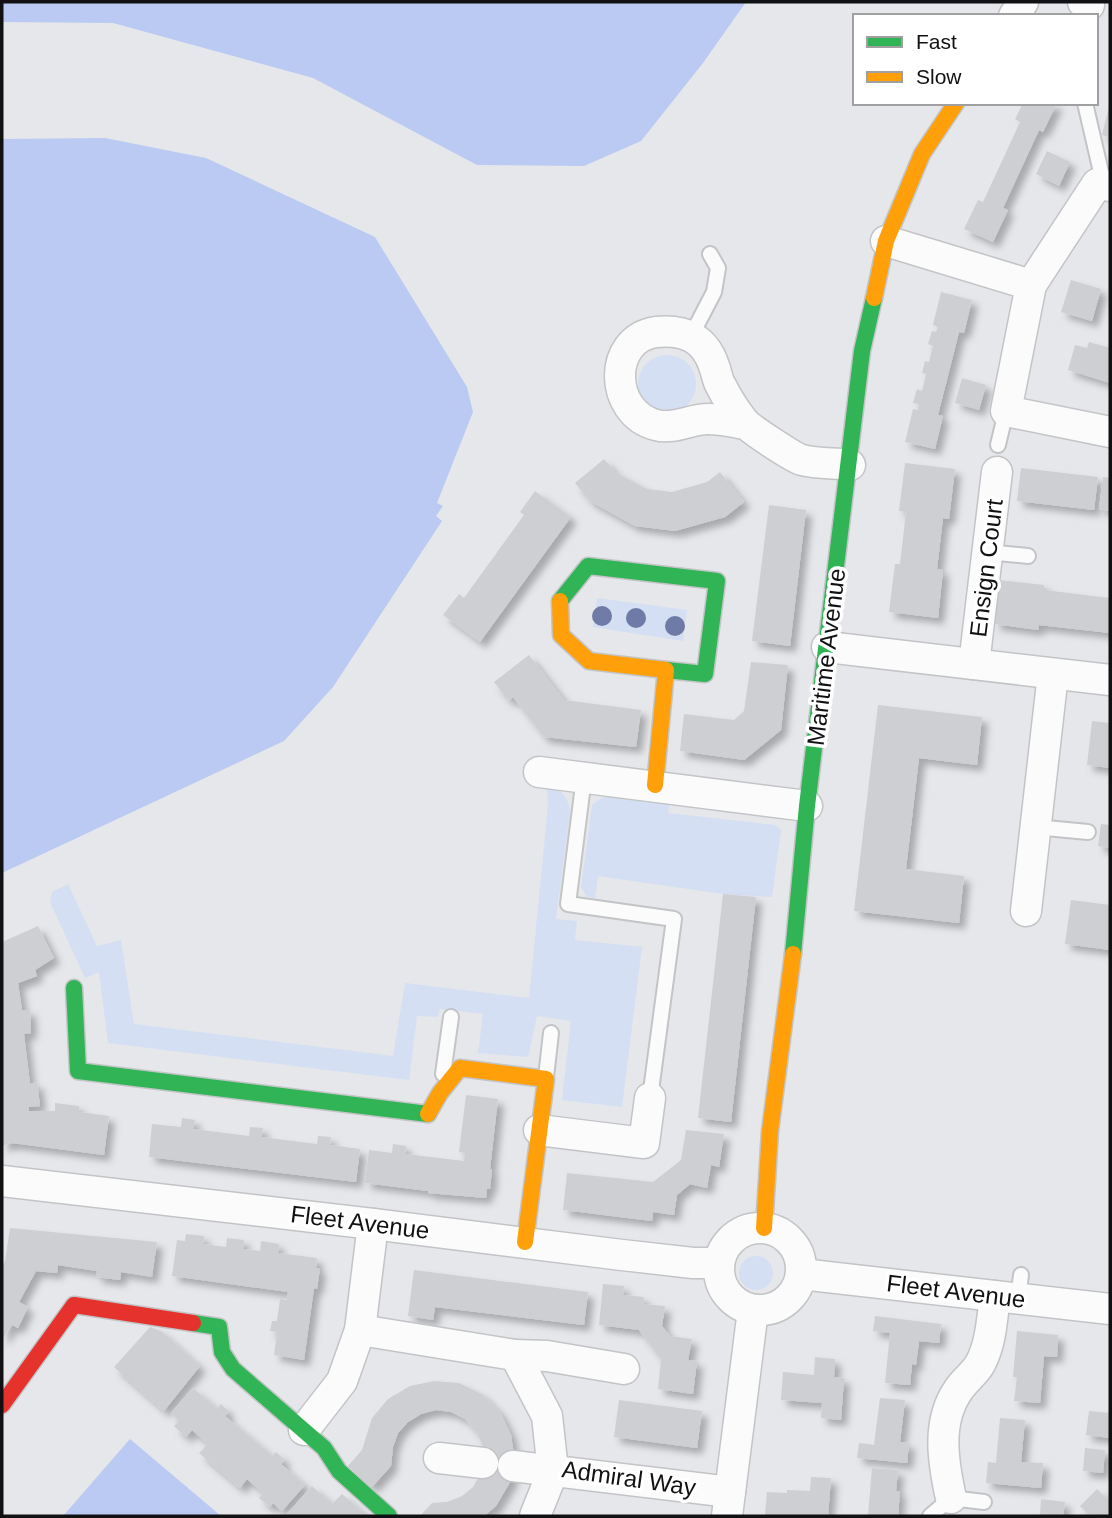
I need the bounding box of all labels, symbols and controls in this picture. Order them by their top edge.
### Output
legend [853,14,1098,105]
text: Fast [916,30,957,53]
text: Slow [916,65,962,88]
street label: Ensign Court [964,497,1008,639]
street label: Maritime Avenue [802,567,850,747]
street label: Fleet Avenue [289,1200,431,1244]
street label: Fleet Avenue [885,1269,1027,1313]
street label: Admiral Way [560,1455,698,1501]

